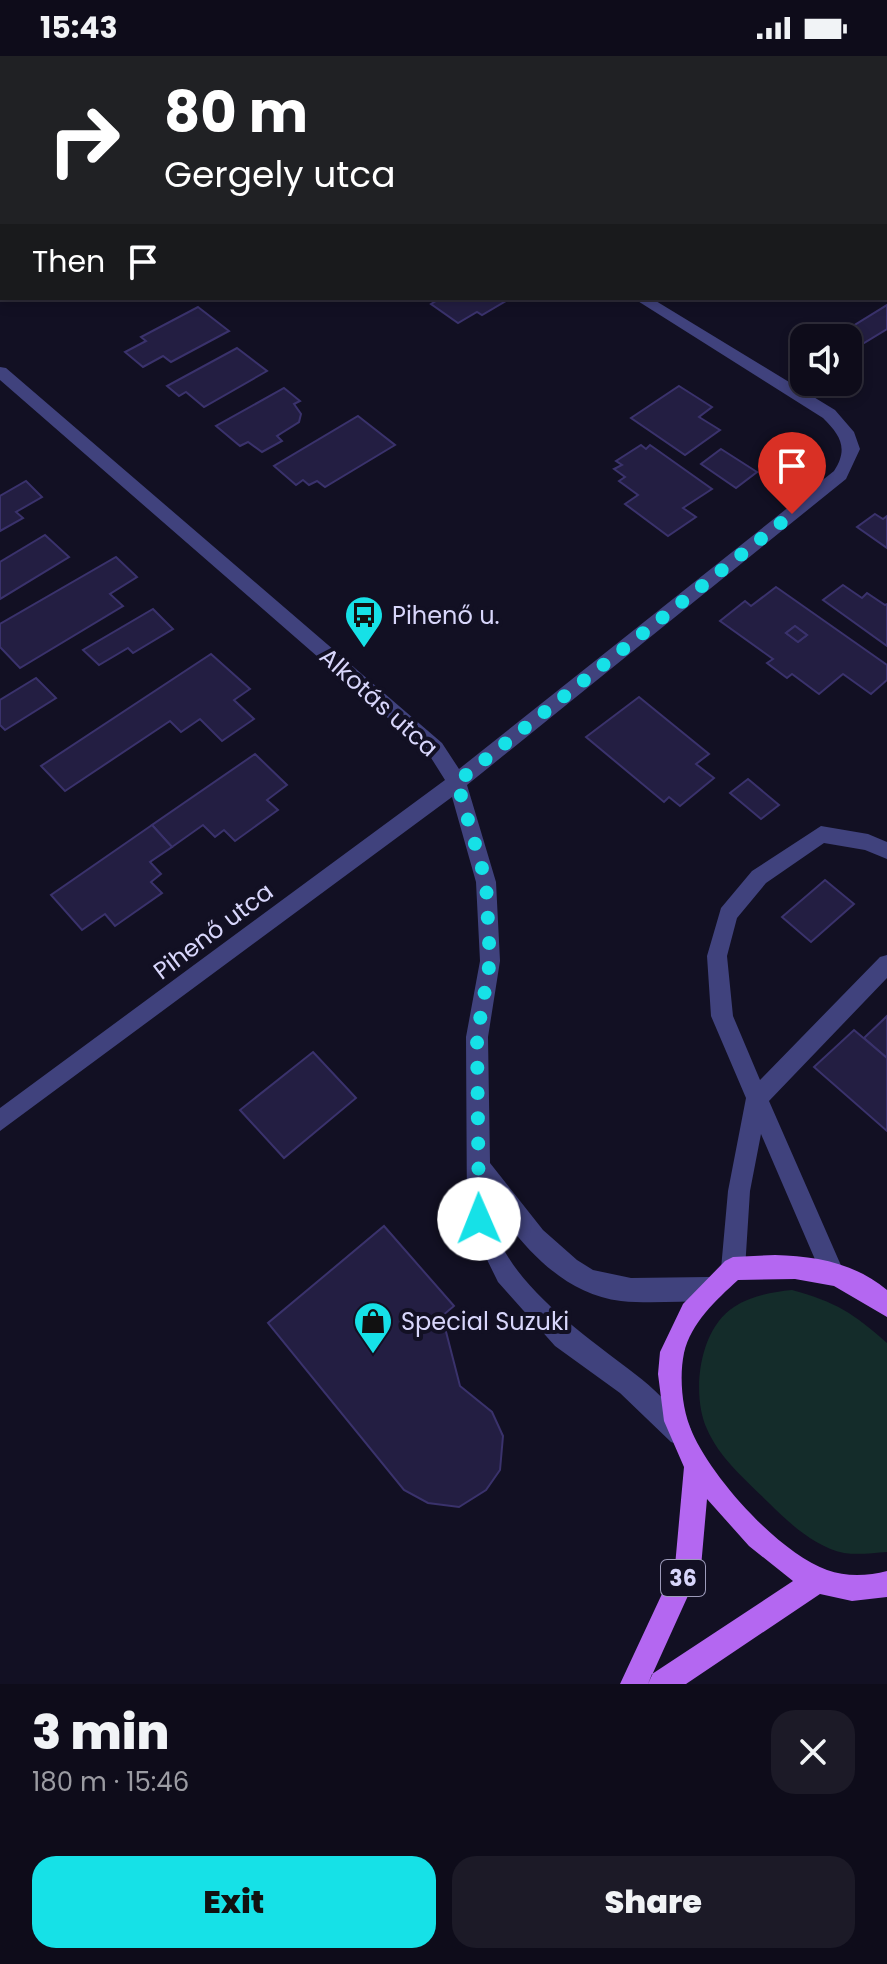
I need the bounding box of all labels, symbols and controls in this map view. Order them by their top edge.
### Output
text: 15:43 [40,6,118,49]
text: 80 m [164,73,308,152]
icon: right [32,88,136,192]
text: Gergely utca [164,149,395,200]
text: Then [32,240,105,283]
icon: arrive [121,240,165,284]
map controls [790,324,862,396]
button: sound [790,324,862,396]
pin [758,432,826,514]
icon: arrive [770,444,814,488]
bus stop icon: Pihenő u. [343,594,385,649]
place label: Pihenő u. [392,599,500,632]
street label: Alkotás utca [313,640,445,764]
street label: Pihenő utca [146,875,280,987]
position arrow [437,1177,521,1261]
shop icon: Special Suzuki [352,1300,394,1355]
place label: Special Suzuki [401,1305,569,1338]
road number: 36 [661,1560,705,1596]
text: 3 min [32,1699,169,1766]
button: close [771,1710,855,1794]
text: 180 m · 15:46 [32,1764,189,1800]
button: Exit [32,1856,436,1948]
button: Share [452,1856,855,1948]

